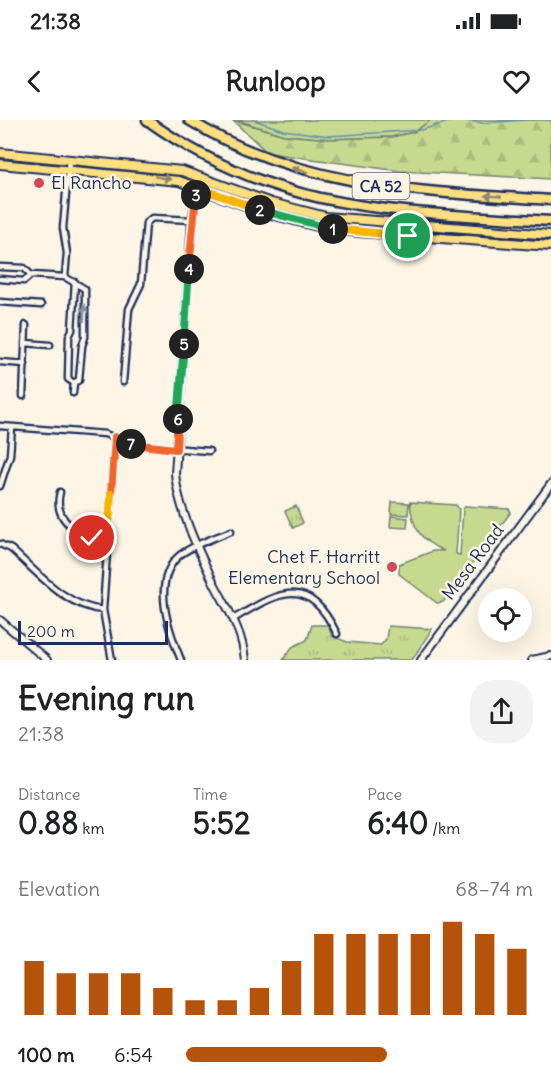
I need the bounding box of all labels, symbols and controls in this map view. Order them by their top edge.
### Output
text: 21:38 [30,7,81,35]
text: Runloop [225,64,326,98]
icon: back [18,65,51,98]
icon: heart [500,65,533,98]
one-way arrow [291,165,309,174]
place label: El Rancho [51,171,132,194]
road number: CA 52 [352,173,410,199]
one-way arrow [153,174,172,183]
marker: El Rancho [32,176,46,190]
pin: 3 [181,180,211,210]
text: 3 [191,185,201,205]
one-way arrow [483,191,502,201]
pin: 2 [245,195,275,225]
text: 2 [256,200,264,220]
pin [382,210,433,261]
pin: 1 [318,214,348,244]
text: 1 [330,219,336,239]
icon: arrive [391,219,424,252]
pin: 4 [174,254,204,284]
text: 4 [184,259,194,279]
one-way arrow [80,303,89,322]
pin: 5 [169,329,199,359]
text: 5 [179,334,189,354]
pin: 6 [163,404,193,434]
text: 6 [173,409,183,429]
pin: 7 [116,429,146,459]
text: 7 [127,434,135,454]
pin [66,512,117,563]
street label: Mesa Road [437,519,509,604]
icon: check [75,521,108,554]
place label: Chet F. Harritt Elementary School [228,545,380,589]
marker: Chet F. Harritt Elementary School [385,560,399,574]
map controls [478,588,532,642]
button: locate [478,588,532,642]
scale bar [18,618,168,646]
text: 200 m [27,621,75,641]
text: Evening run [18,677,194,719]
button: share [470,680,533,743]
text: 21:38 [18,721,64,746]
text: Distance [18,784,80,804]
text: Time [193,784,227,804]
text: Pace [367,784,402,804]
text: 0.88 [18,804,79,842]
text: 5:52 [193,804,250,842]
text: 6:40 [367,804,429,842]
text: km [79,818,105,838]
text: /km [429,818,460,838]
text: Elevation [18,876,100,901]
text: 68–74 m [455,876,533,901]
text: 100 m [18,1042,75,1067]
text: 6:54 [114,1042,153,1067]

